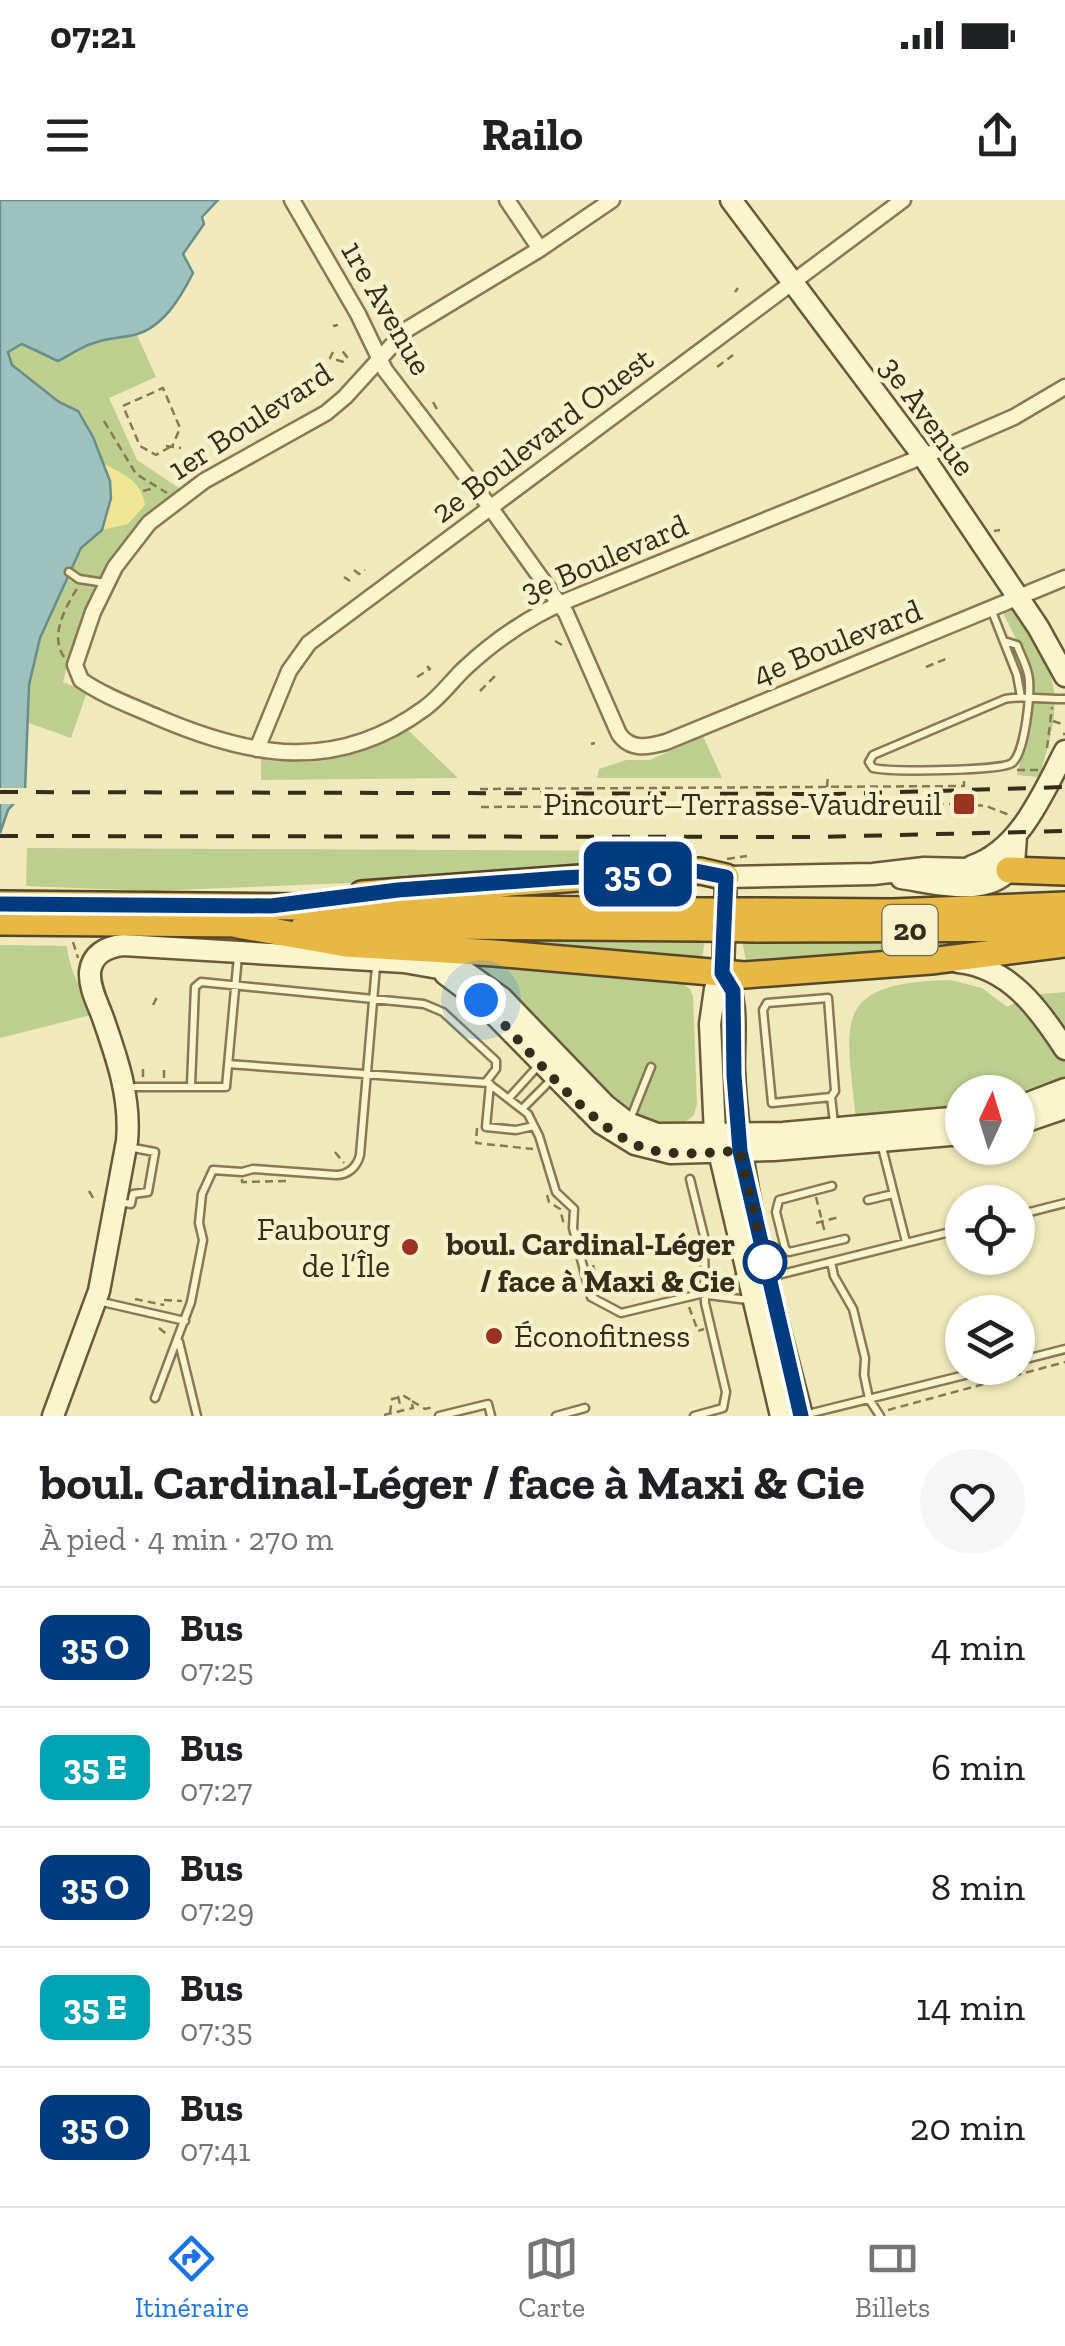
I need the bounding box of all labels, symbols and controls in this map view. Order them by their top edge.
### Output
text: 07:21 [50,12,136,58]
icon: menu [40,108,95,163]
text: Railo [482,108,583,162]
icon: share [970,108,1025,163]
street label: 1re Avenue [333,234,441,382]
street label: 2e Boulevard Ouest [424,339,660,531]
street label: 3e Avenue [872,349,984,483]
street label: 1er Boulevard [161,354,339,488]
street label: 3e Boulevard [515,506,693,610]
street label: 4e Boulevard [747,591,927,693]
place label: Pincourt–Terrasse-Vaudreuil [543,785,942,823]
marker: Pincourt–Terrasse-Vaudreuil [951,791,977,817]
line badge: 35 O [568,842,708,906]
text: 35 O [604,853,672,895]
road number: 20 [882,905,938,955]
your location [456,975,506,1025]
north arrow [945,1075,1035,1165]
map controls [945,1075,1035,1385]
button: locate [945,1185,1035,1275]
place label: Faubourg de l’Île [257,1210,390,1285]
place label: boul. Cardinal-Léger / face à Maxi & Cie [445,1225,735,1300]
marker: Faubourg de l’Île [399,1236,421,1258]
marker: boul. Cardinal-Léger / face à Maxi & Cie [744,1241,786,1283]
button: layers [945,1295,1035,1385]
place label: Éconofitness [514,1317,690,1355]
marker: Éconofitness [483,1325,505,1347]
button: heart [920,1449,1025,1554]
text: boul. Cardinal-Léger / face à Maxi & Cie [40,1454,865,1511]
text: À pied · 4 min · 270 m [40,1520,333,1558]
text: Bus [180,1605,243,1651]
text: 4 min [931,1624,1025,1670]
text: 35 O [61,1626,129,1668]
text: 07:25 [180,1651,254,1689]
text: Bus [180,1725,243,1771]
text: 6 min [931,1744,1025,1790]
text: 35 E [63,1746,127,1788]
text: 07:27 [180,1771,252,1809]
text: Bus [180,1845,243,1891]
text: 8 min [931,1864,1025,1910]
text: 35 O [61,1866,129,1908]
text: 07:29 [180,1891,254,1929]
text: Bus [180,1965,243,2011]
text: 14 min [916,1984,1025,2030]
text: 35 E [63,1986,127,2028]
text: 07:35 [180,2011,253,2049]
text: Bus [180,2085,243,2131]
text: 20 min [910,2104,1025,2150]
text: 35 O [61,2106,129,2148]
text: 07:41 [180,2131,250,2169]
tab: Itinéraire [135,2231,249,2324]
tab: Carte [518,2231,585,2324]
tab: Billets [855,2231,930,2324]

